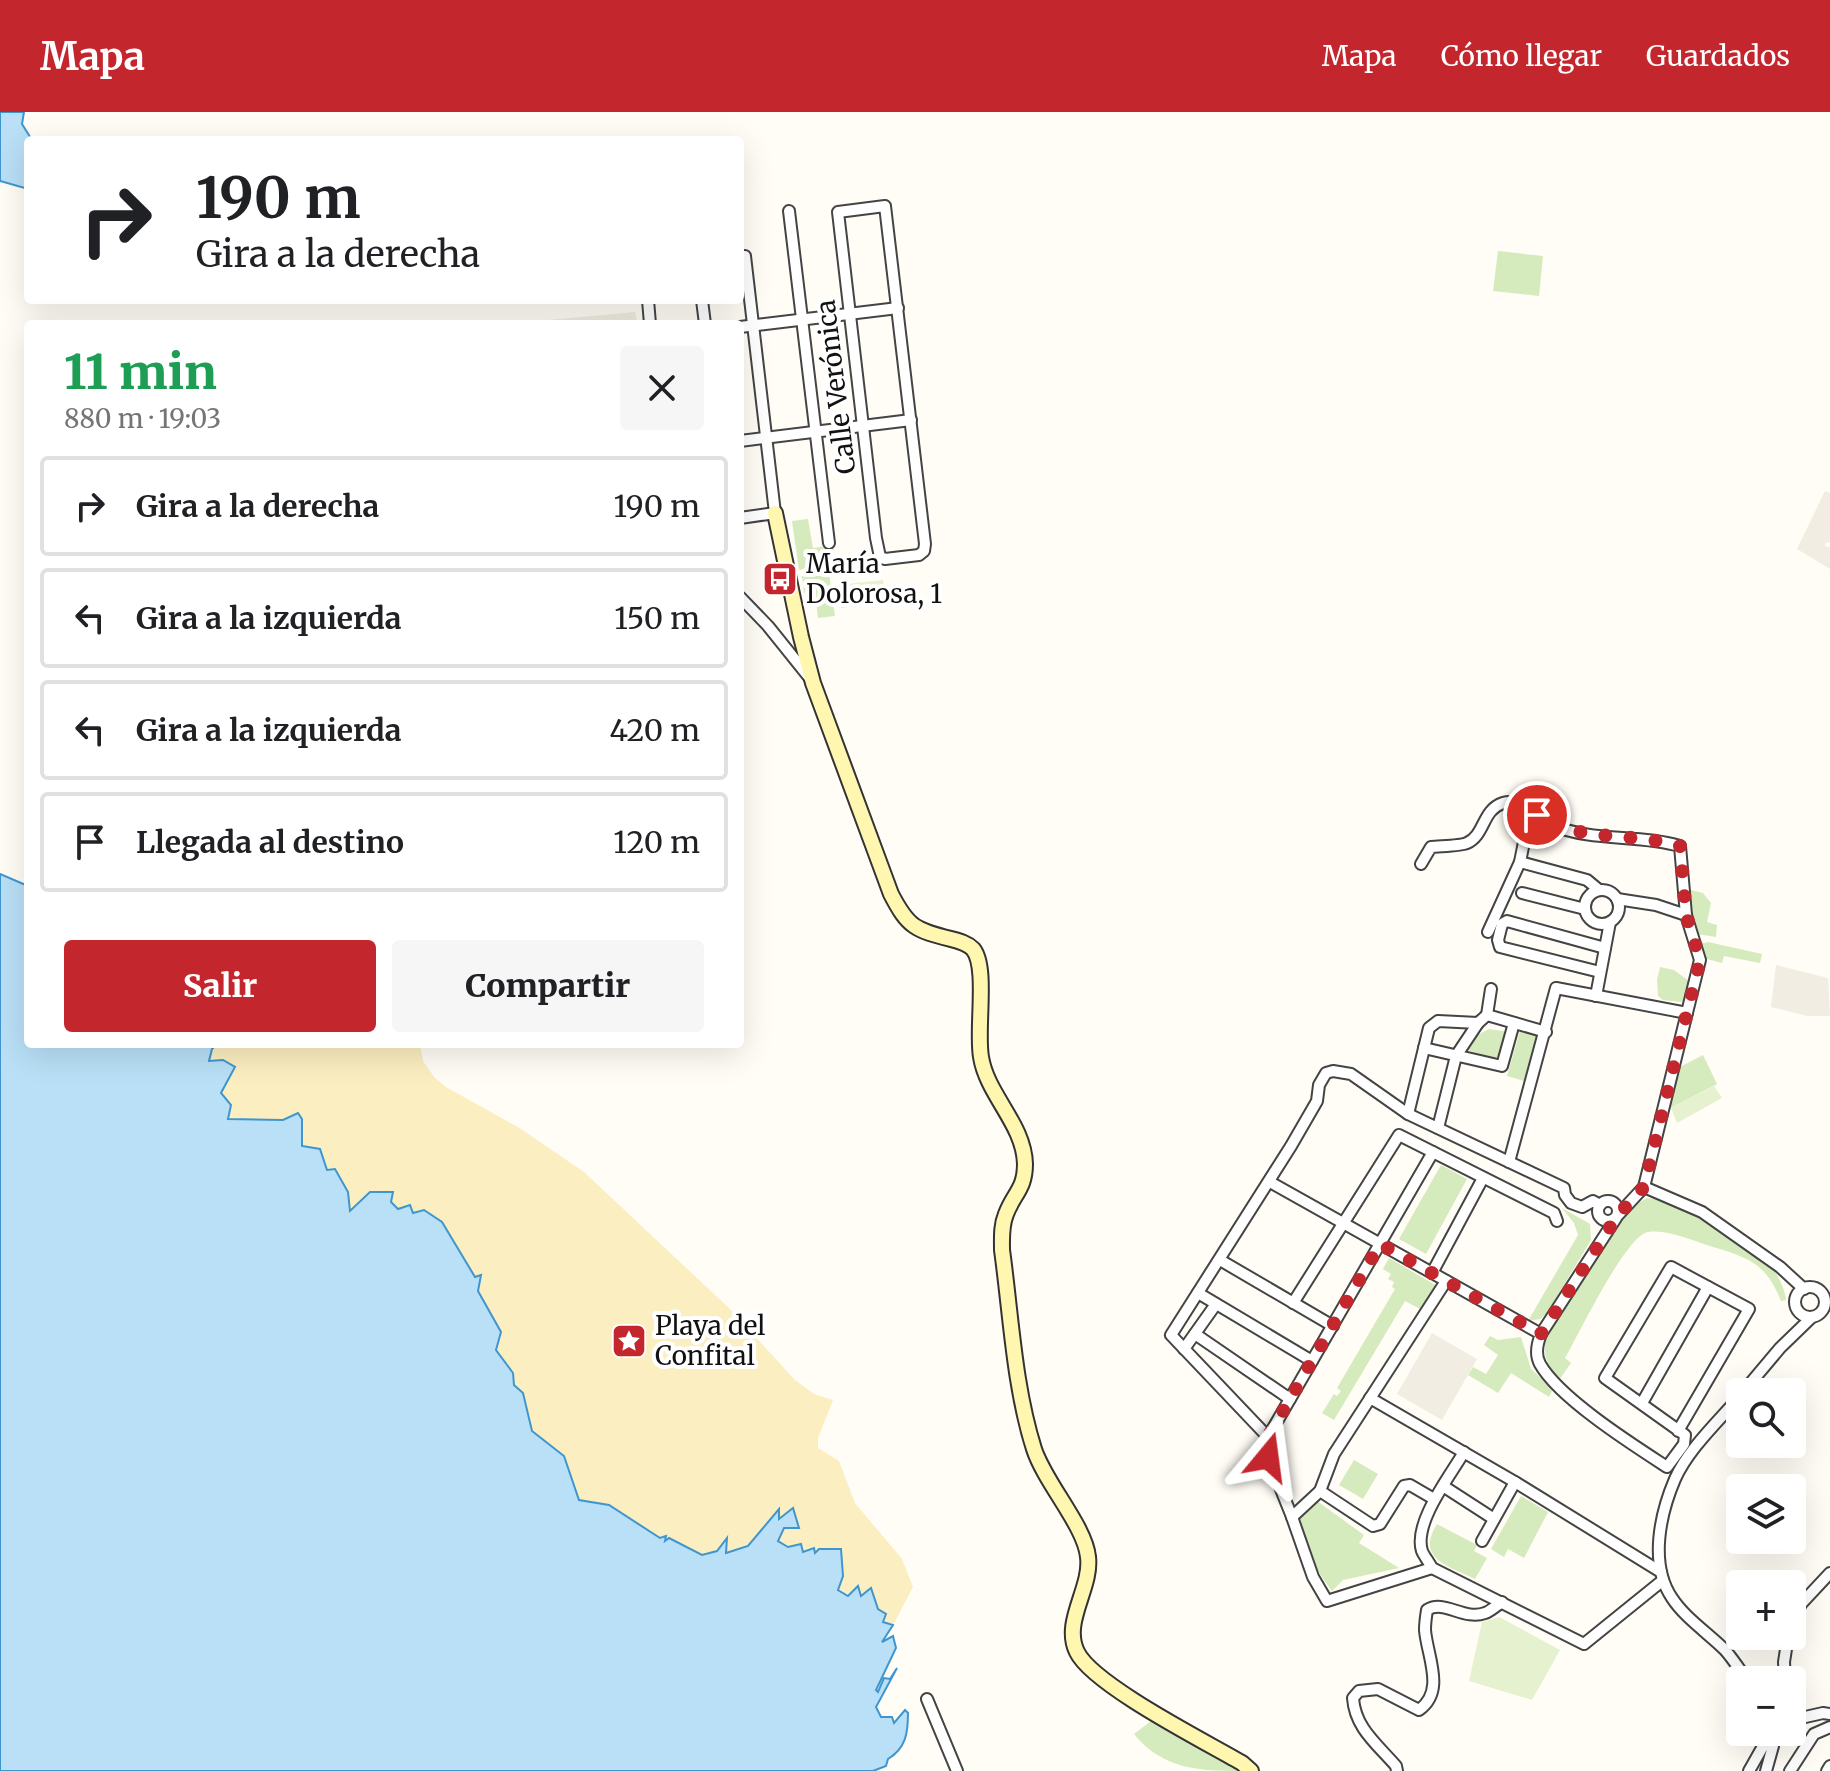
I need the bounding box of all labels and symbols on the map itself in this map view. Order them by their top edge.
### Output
street label: Calle Verónica [808,298,863,476]
place label: María Dolorosa, 1 [806,547,942,610]
bus stop icon: María Dolorosa, 1 [761,560,799,598]
pin [1503,781,1571,849]
place label: Playa del Confital [655,1309,765,1372]
place icon: Playa del Confital [610,1322,648,1360]
position arrow [1226,1415,1310,1499]

